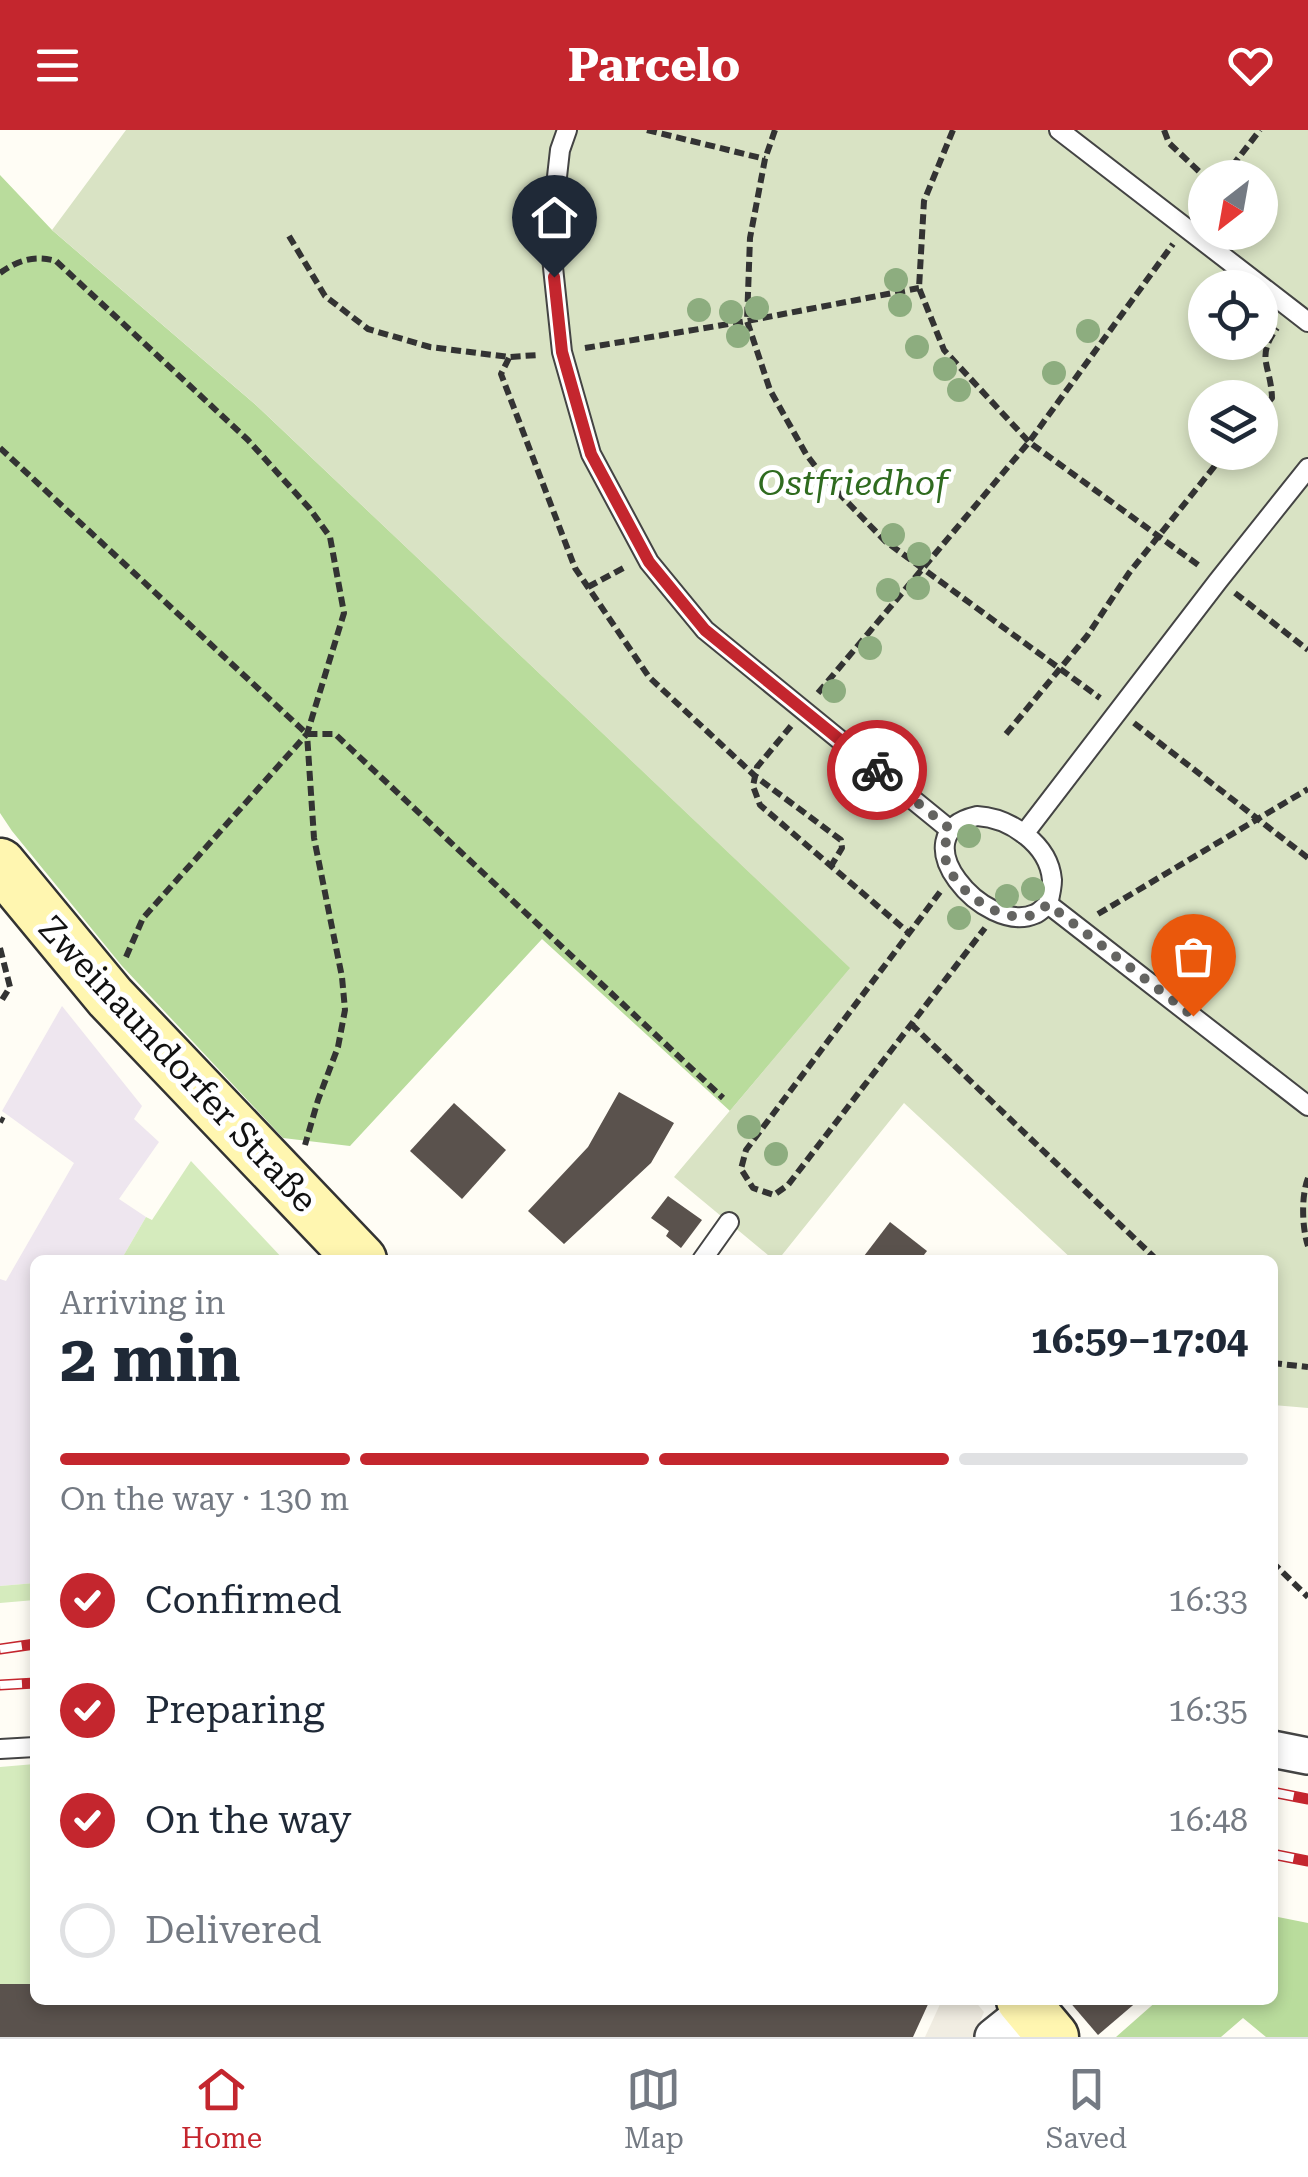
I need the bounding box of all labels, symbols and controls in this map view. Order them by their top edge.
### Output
icon: menu [30,38,85,93]
icon: heart [1223,38,1278,93]
text: Parcelo [568,39,740,92]
north arrow [1188,160,1278,250]
map controls [1188,160,1278,470]
pin [512,175,597,278]
icon: home [527,190,582,245]
button: locate [1188,270,1278,360]
button: layers [1188,380,1278,470]
park label: Ostfriedhof [758,463,952,504]
courier [827,720,927,820]
icon: bike [850,743,905,798]
street label: Zweinaundorfer Straße [30,908,325,1221]
pin [1151,914,1236,1017]
icon: bag [1166,929,1221,984]
text: Arriving in [60,1284,225,1322]
text: 16:59–17:04 [1031,1318,1248,1362]
text: 2 min [60,1321,241,1397]
text: On the way · 130 m [60,1480,349,1518]
icon: check [60,1573,115,1628]
text: Confirmed [145,1578,342,1622]
text: 16:33 [1168,1581,1248,1619]
icon: check [60,1683,115,1738]
text: Preparing [145,1688,325,1732]
text: 16:35 [1168,1691,1248,1729]
icon: check [60,1793,115,1848]
text: On the way [145,1798,351,1842]
text: 16:48 [1168,1801,1248,1839]
text: Delivered [145,1908,322,1952]
tab: Home [181,2062,262,2155]
tab: Map [624,2062,684,2155]
tab: Saved [1046,2062,1127,2155]

